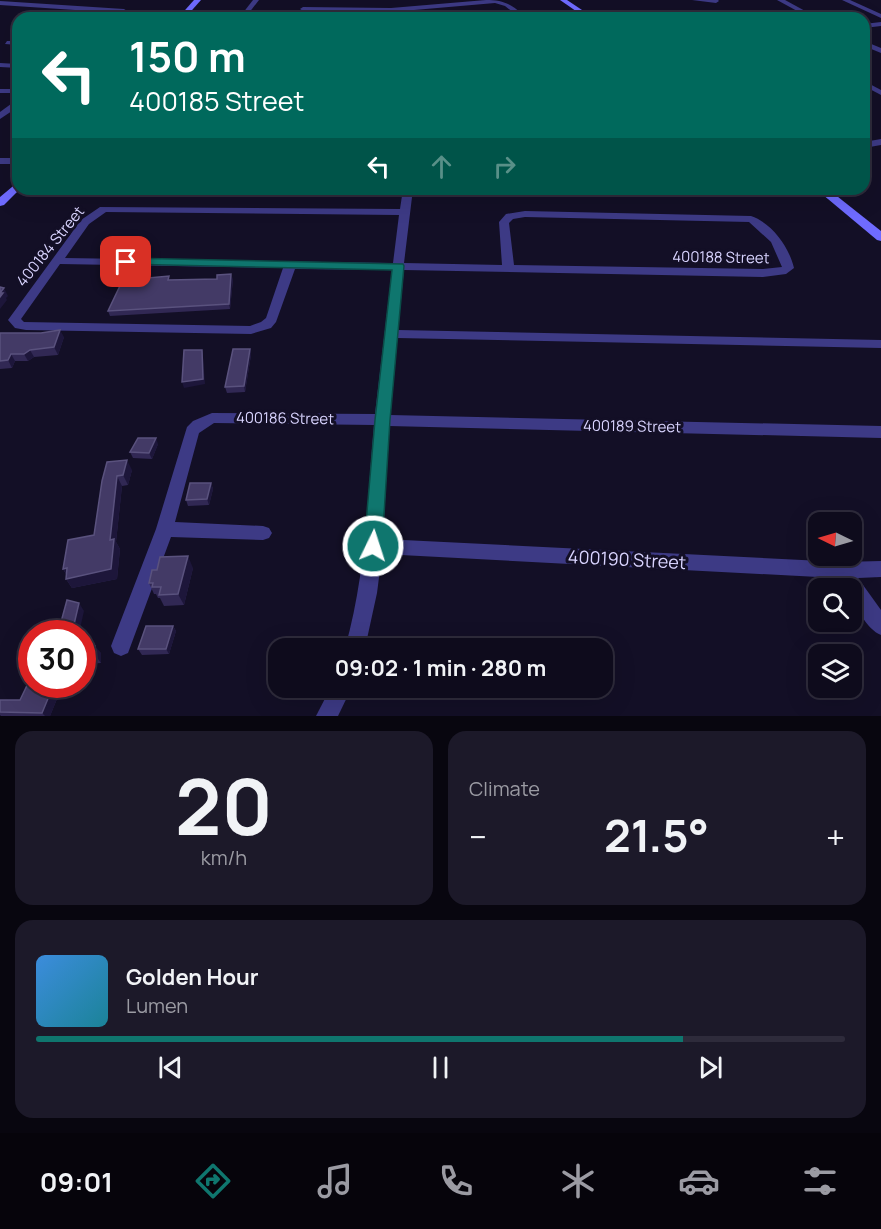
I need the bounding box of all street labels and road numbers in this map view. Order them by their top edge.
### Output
street label: 400184 Street [11,201,89,291]
street label: 400188 Street [672,246,770,268]
street label: 400186 Street [236,407,334,429]
street label: 400189 Street [583,415,681,437]
street label: 400190 Street [567,544,687,574]

